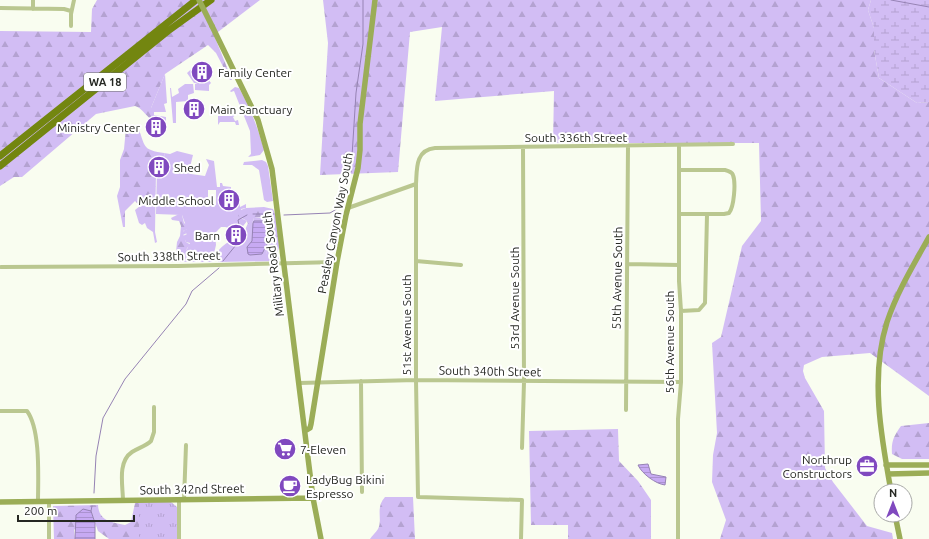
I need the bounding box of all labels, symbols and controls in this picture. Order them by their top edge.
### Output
building icon: Family Center [189,59,215,85]
place label: Family Center [218,66,292,79]
road number: WA 18 [84,73,126,91]
building icon: Main Sanctuary [181,96,207,122]
place label: Main Sanctuary [210,103,293,116]
building icon: Ministry Center [143,114,169,140]
place label: Ministry Center [57,121,140,134]
street label: South 336th Street [525,131,628,144]
street label: Peasley Canyon Way South [315,151,355,295]
building icon: Shed [146,154,172,180]
place label: Shed [174,161,201,174]
building icon: Middle School [216,187,242,213]
place label: Middle School [138,194,214,207]
street label: Military Road South [260,211,286,317]
building icon: Barn [223,222,249,248]
street label: 55th Avenue South [610,227,624,329]
place label: Barn [195,229,220,242]
street label: 53rd Avenue South [508,247,521,349]
street label: South 338th Street [118,249,221,263]
street label: 51st Avenue South [400,274,413,376]
street label: 56th Avenue South [663,291,676,393]
street label: South 340th Street [439,364,542,378]
supermarket icon: 7-Eleven [272,436,298,462]
place label: 7-Eleven [300,443,346,456]
place label: Northrup Constructors [782,453,852,480]
office icon: Northrup Constructors [854,453,880,479]
cafe icon: LadyBug Bikini Espresso [277,473,303,499]
place label: LadyBug Bikini Espresso [306,473,385,500]
street label: South 342nd Street [139,482,245,496]
north arrow [873,483,913,523]
text: N [889,487,897,499]
scale bar [18,497,134,523]
text: 200 m [24,504,57,517]

